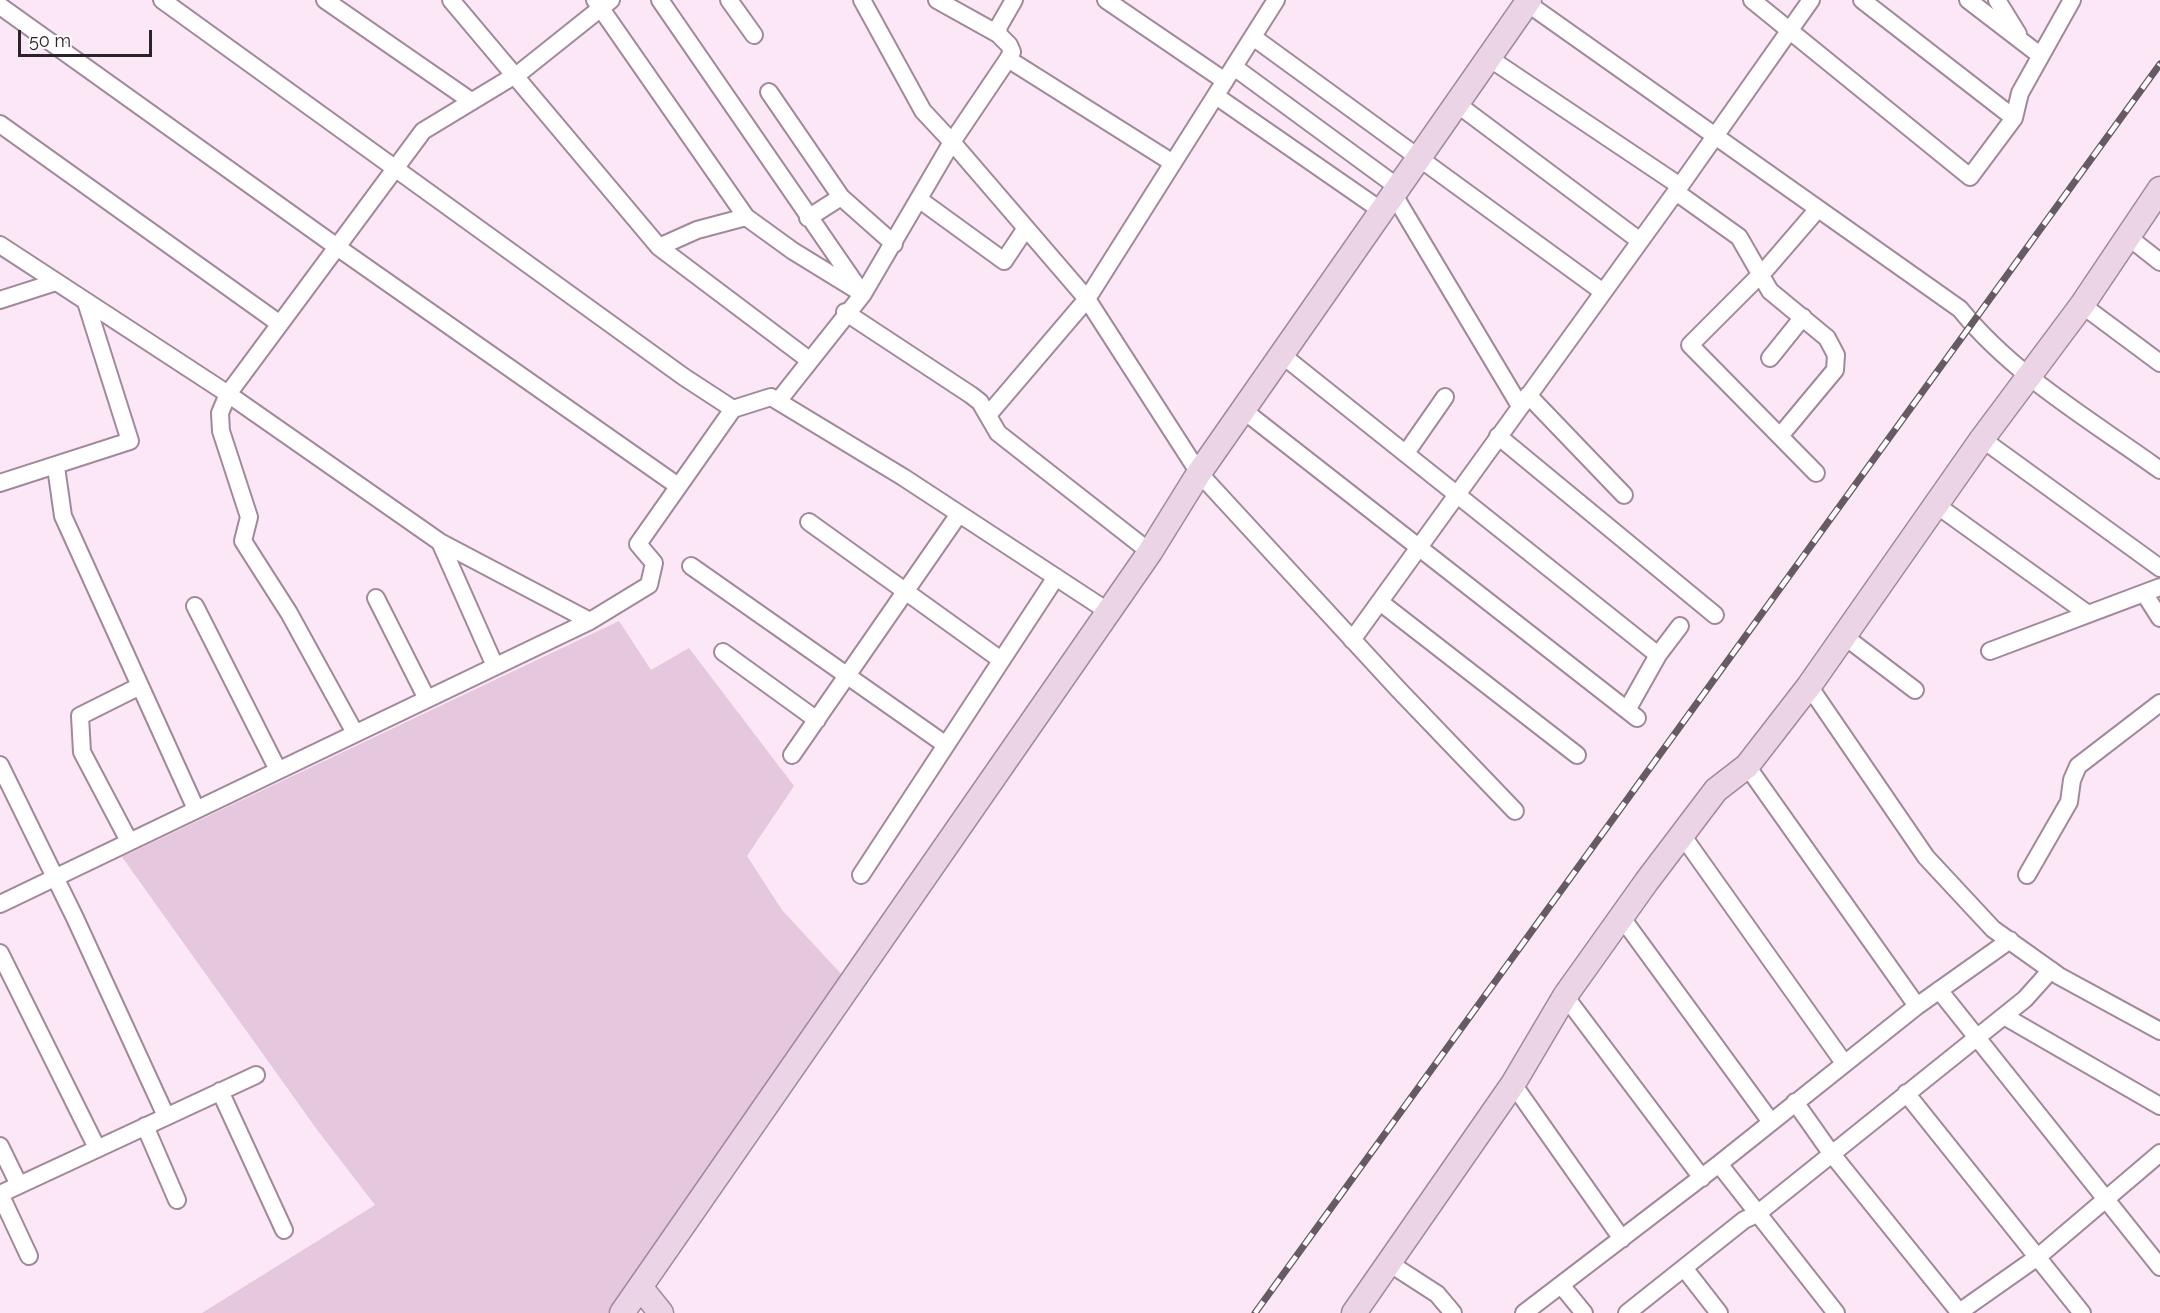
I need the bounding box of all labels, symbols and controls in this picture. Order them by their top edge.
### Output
scale bar [21,18,154,56]
text: 50 m [29,30,71,51]

